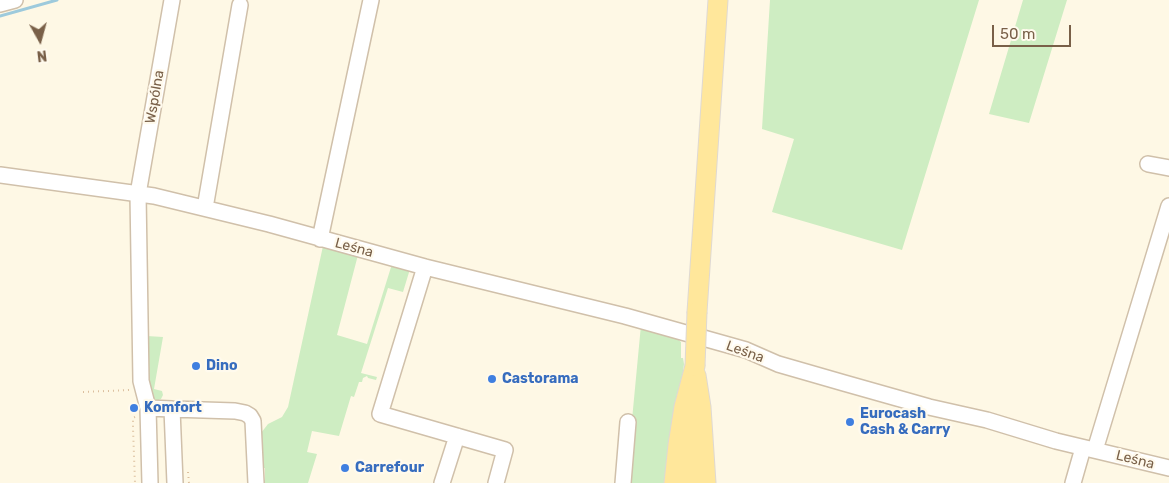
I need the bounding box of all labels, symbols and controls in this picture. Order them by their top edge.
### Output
north arrow [15,15,65,65]
scale bar [994,15,1073,47]
text: 50 m [1000,25,1035,43]
text: N [36,46,48,64]
street label: Wspólna [142,69,168,125]
street label: Leśna [333,235,375,261]
street label: Leśna [724,337,766,367]
place label: Dino [206,358,238,374]
marker: Dino [190,360,202,372]
place label: Castorama [502,371,578,387]
marker: Castorama [486,373,498,385]
place label: Komfort [144,400,202,416]
marker: Komfort [128,402,140,414]
place label: Eurocash Cash & Carry [860,406,950,438]
marker: Eurocash Cash & Carry [844,416,856,428]
street label: Leśna [1114,447,1156,473]
place label: Carrefour [355,460,424,476]
marker: Carrefour [339,462,351,474]

